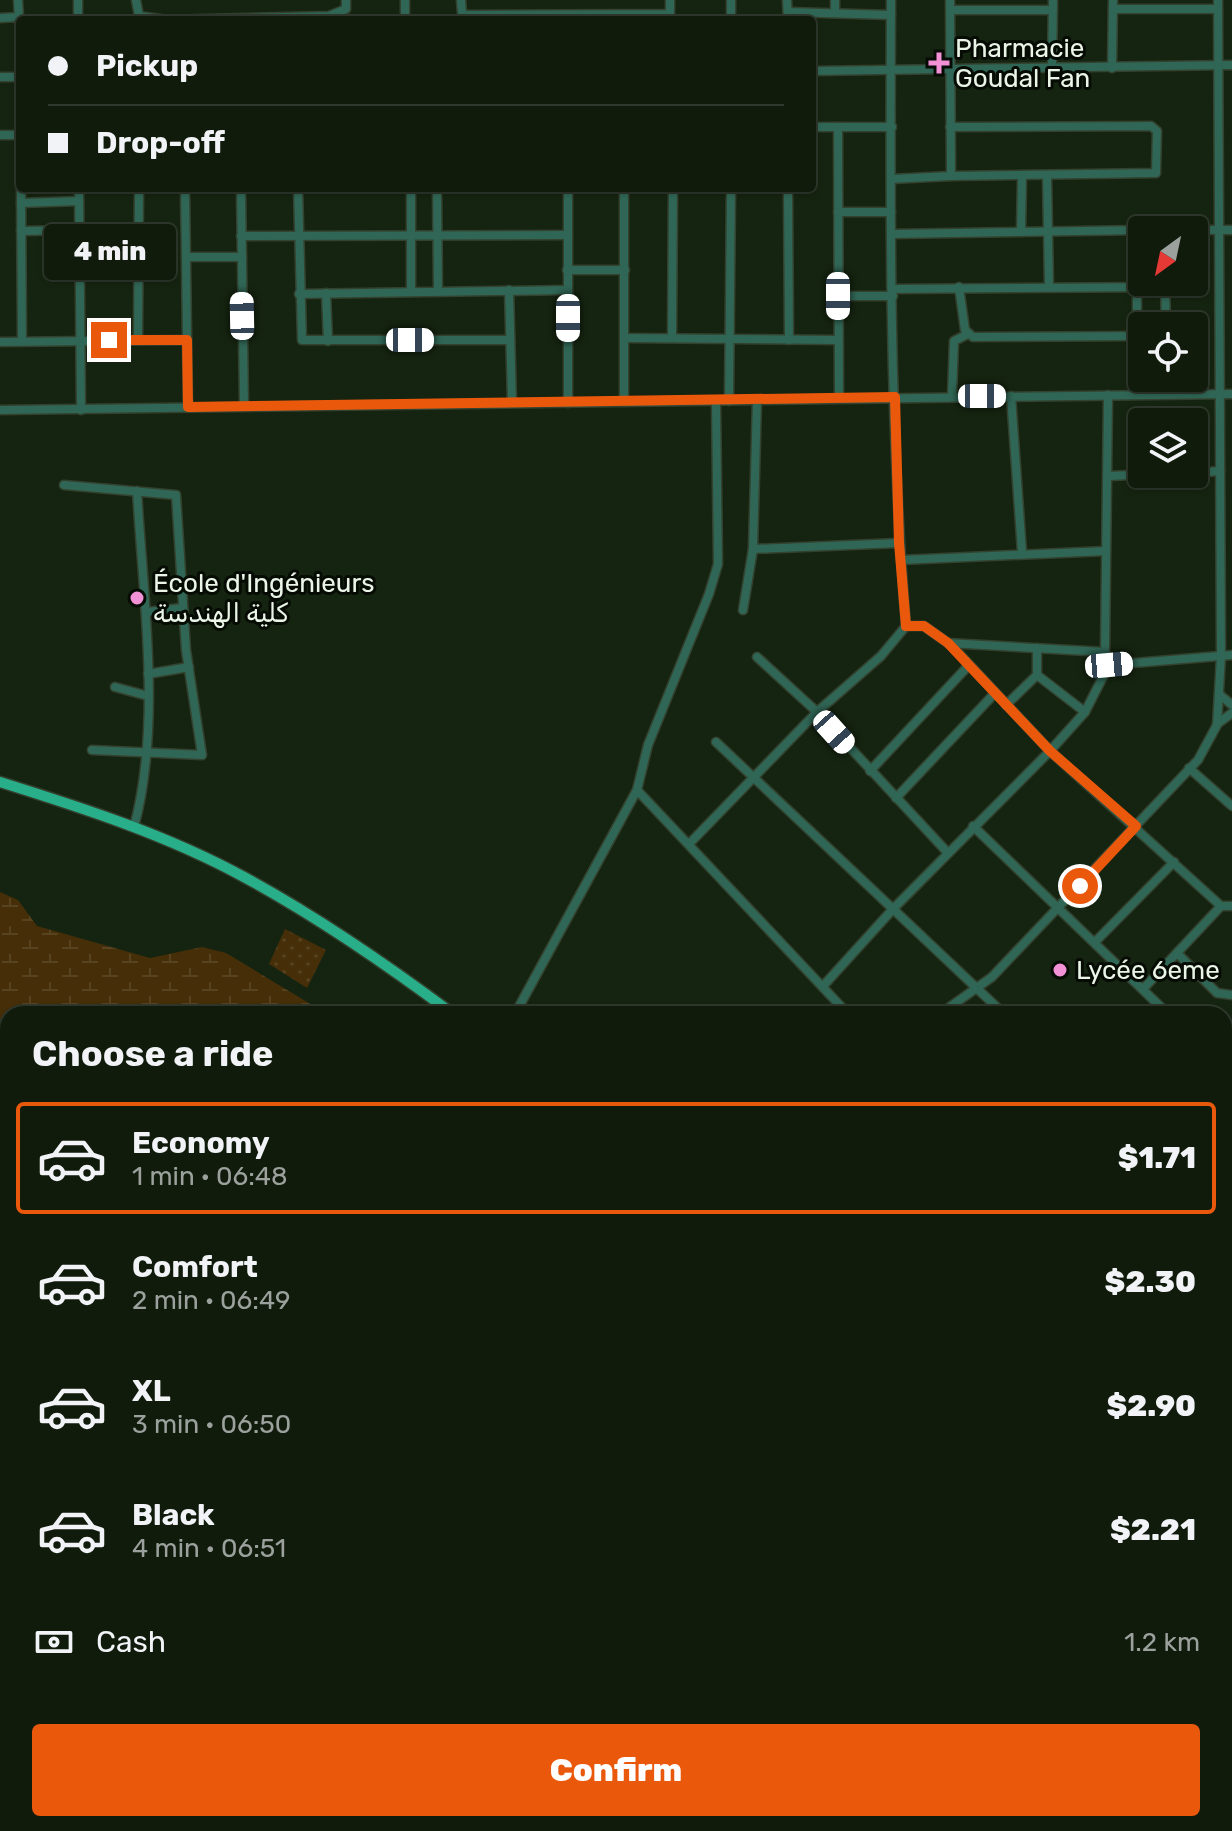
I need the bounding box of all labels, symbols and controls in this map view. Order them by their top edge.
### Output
place label: Pharmacie Goudal Fan [955,33,1090,94]
text: Pickup [96,48,198,84]
marker: Pharmacie Goudal Fan [930,54,948,72]
text: Drop-off [96,125,225,161]
north arrow [1128,216,1208,296]
map controls [1128,216,1208,488]
callout: 4 min [43,224,175,280]
text: 4 min [74,236,146,267]
car [826,272,850,320]
car [230,292,254,340]
car [556,294,580,342]
button: locate [1128,312,1208,392]
route end [91,322,127,358]
car [386,328,434,352]
car [958,384,1006,408]
button: layers [1128,408,1208,488]
place label: École d'Ingénieurs كلية الهندسة [153,568,375,629]
marker: École d'Ingénieurs كلية الهندسة [128,589,146,607]
car [1084,651,1134,679]
car [809,706,859,758]
route start [1062,868,1098,904]
place label: Lycée 6eme [1076,955,1220,986]
marker: Lycée 6eme [1051,961,1069,979]
text: Choose a ride [32,1032,273,1075]
icon: car [36,1122,108,1194]
text: Economy [132,1125,270,1161]
text: $1.71 [1118,1140,1196,1176]
text: 1 min · 06:48 [132,1161,288,1192]
icon: car [36,1246,108,1318]
text: Comfort [132,1249,258,1285]
text: $2.30 [1105,1264,1196,1300]
text: 2 min · 06:49 [132,1285,290,1316]
icon: car [36,1370,108,1442]
text: XL [132,1373,171,1409]
text: $2.90 [1106,1388,1196,1424]
text: 3 min · 06:50 [132,1409,291,1440]
icon: car [36,1494,108,1566]
text: Black [132,1497,215,1533]
text: $2.21 [1110,1512,1196,1548]
text: 4 min · 06:51 [132,1533,286,1564]
icon: cash [32,1620,76,1664]
text: Cash [96,1624,166,1660]
text: 1.2 km [1124,1627,1200,1658]
button: Confirm [32,1724,1200,1816]

